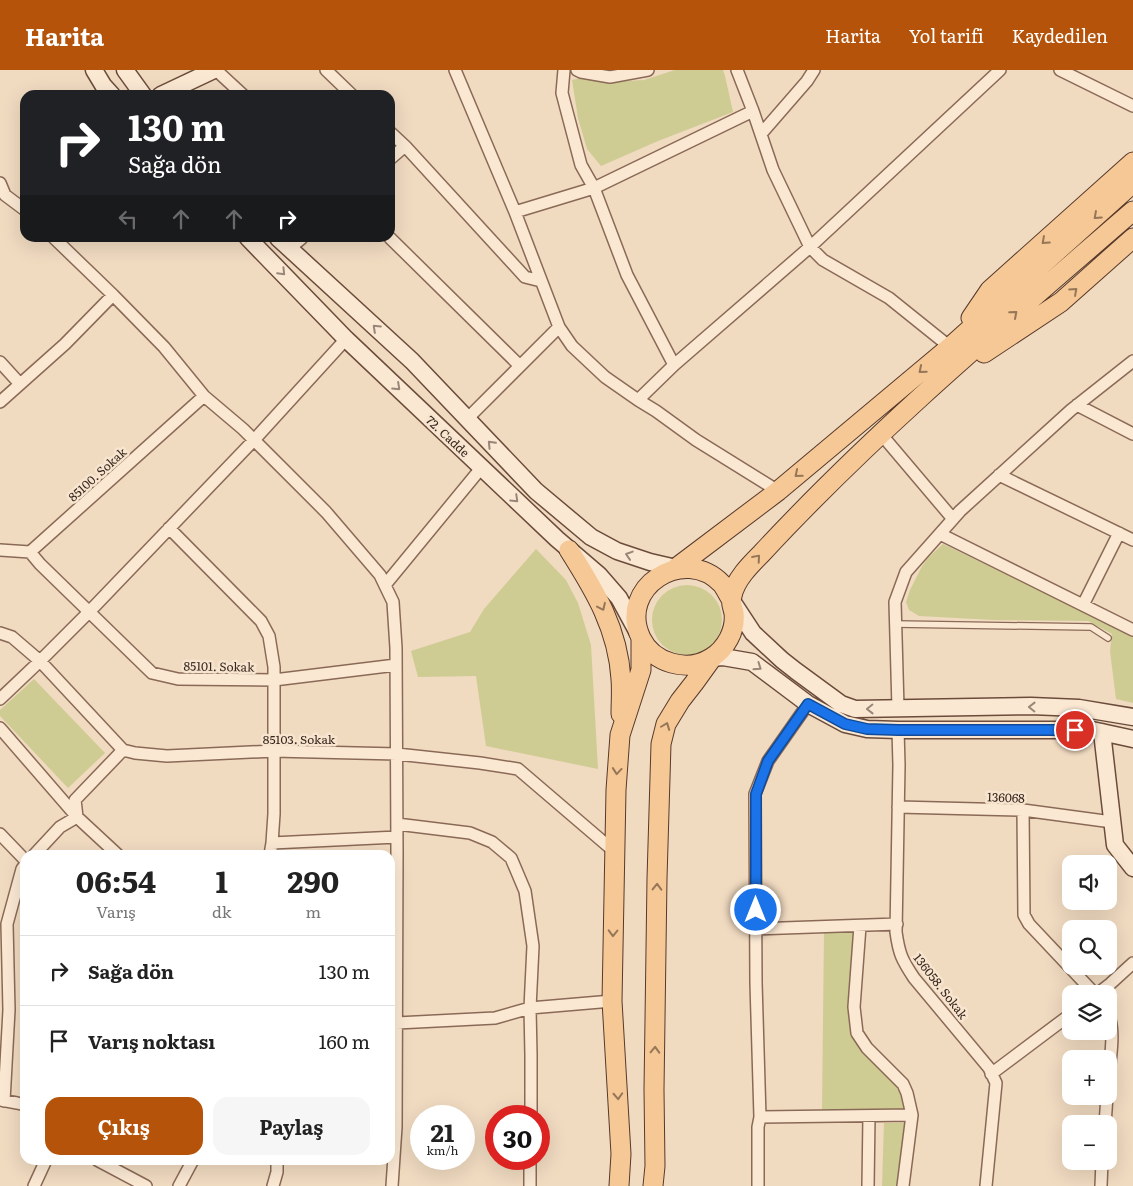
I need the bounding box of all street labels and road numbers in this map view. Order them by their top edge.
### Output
street label: 72. Cadde [422,411,474,461]
street label: 85100. Sokak [64,442,131,505]
street label: 85101. Sokak [183,656,255,676]
street label: 85103. Sokak [263,730,336,748]
street label: 136068 [987,787,1026,807]
street label: 136058. Sokak [910,949,973,1023]

